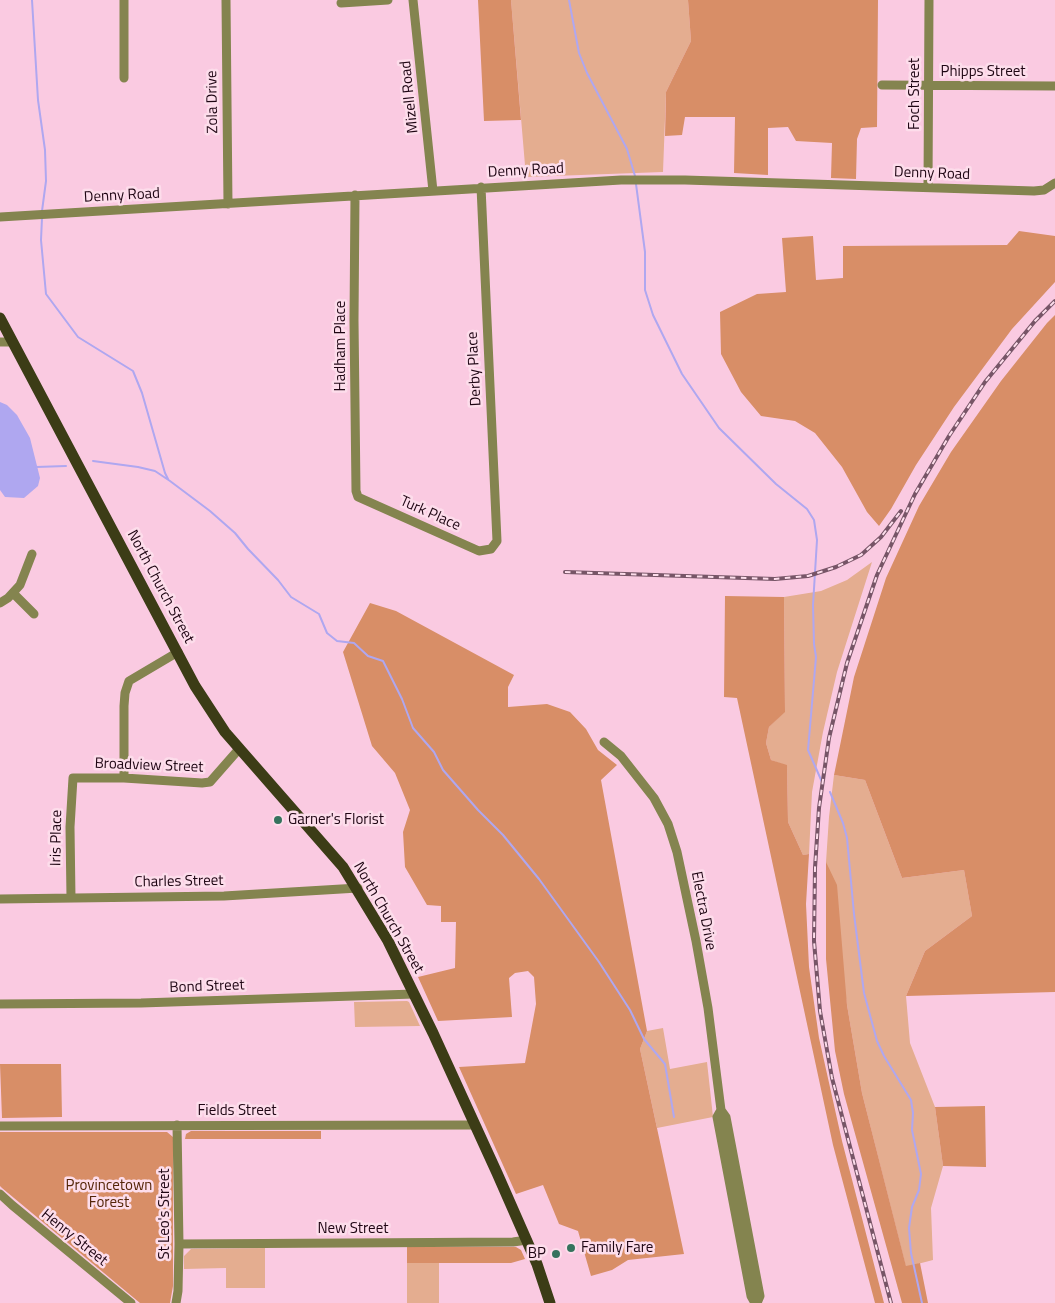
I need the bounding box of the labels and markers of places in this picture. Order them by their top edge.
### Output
place label: Garner's Florist [288,811,384,829]
marker: Garner's Florist [272,814,284,826]
place label: Family Fare [581,1239,653,1257]
marker: Family Fare [565,1242,577,1254]
place label: BP [528,1245,546,1263]
marker: BP [550,1248,562,1260]

